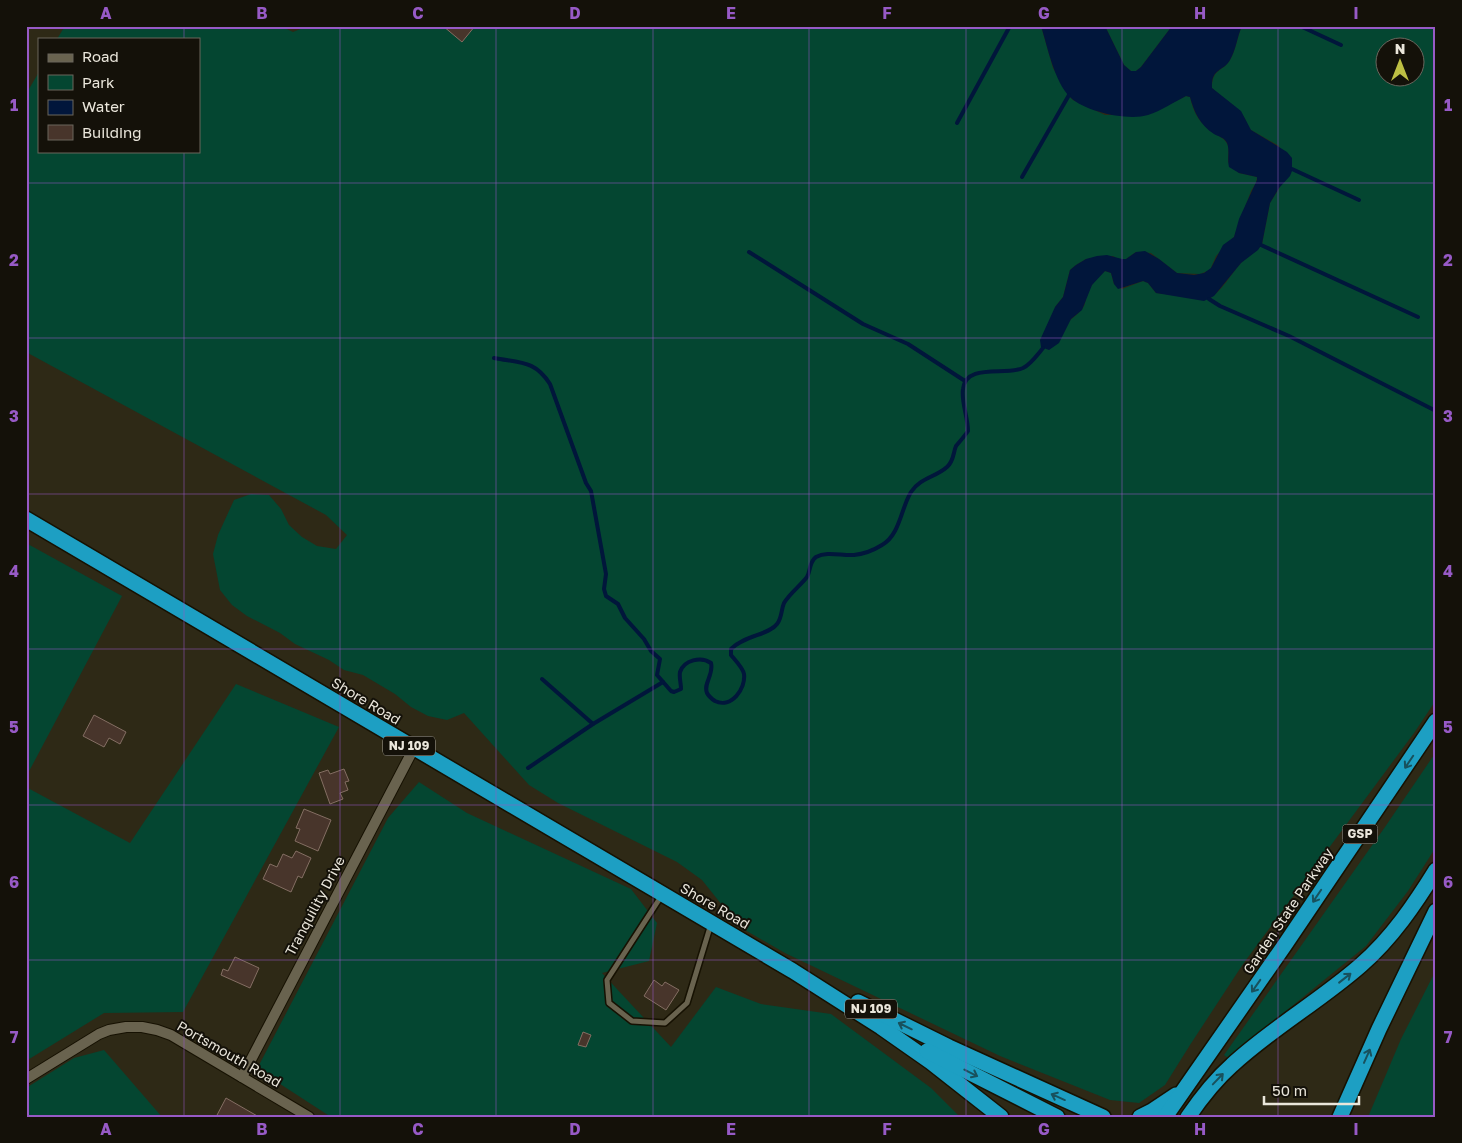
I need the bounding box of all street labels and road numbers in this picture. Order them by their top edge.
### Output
street label: Shore Road [329,673,404,728]
road number: NJ 109 [383,736,435,756]
road number: GSP [1342,824,1378,844]
street label: Garden State Parkway [1239,844,1336,977]
street label: Tranquility Drive [281,853,348,958]
street label: Shore Road [678,879,753,932]
road number: NJ 109 [845,1000,897,1019]
street label: Portsmouth Road [174,1017,284,1090]

